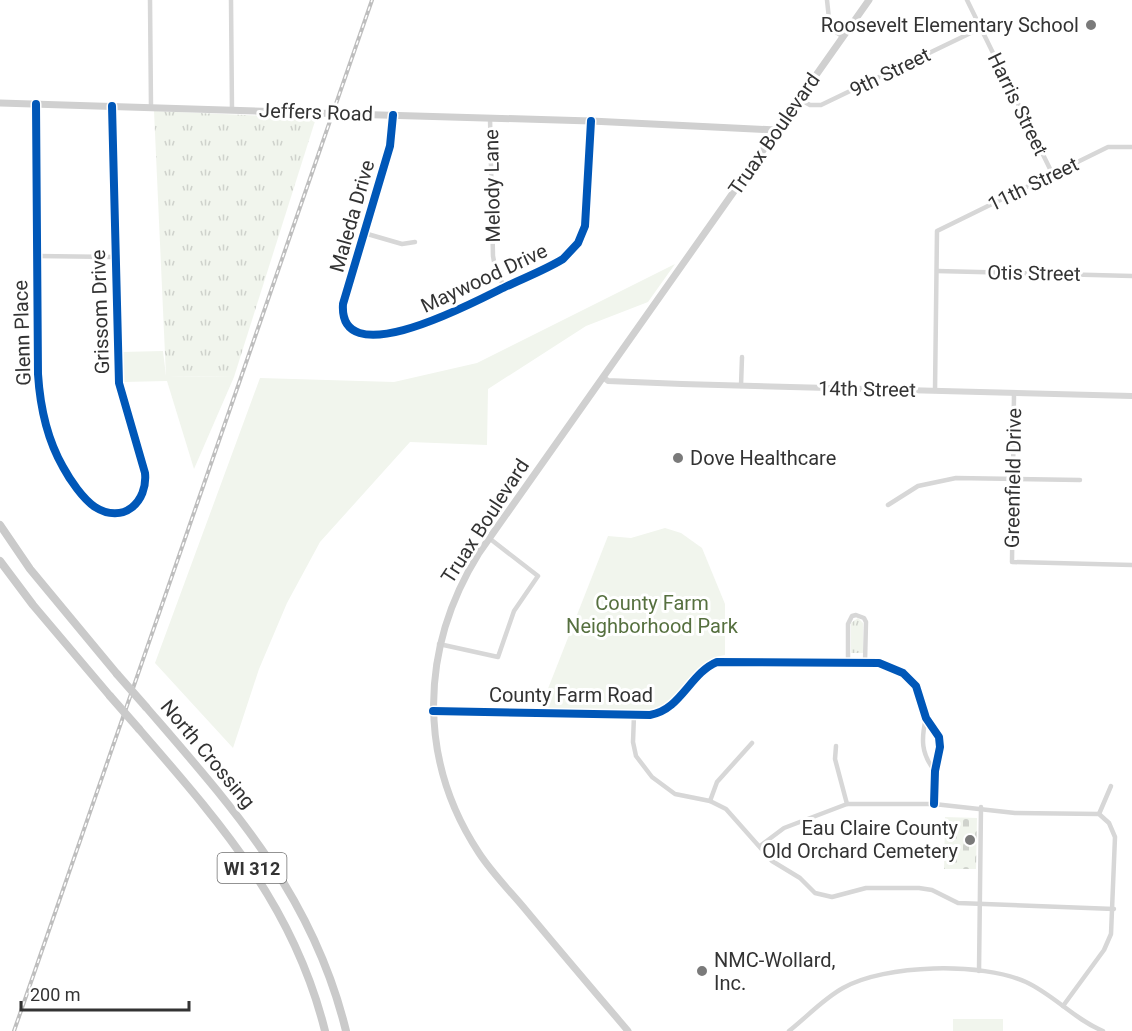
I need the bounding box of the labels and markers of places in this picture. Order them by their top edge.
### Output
place label: Roosevelt Elementary School [821,13,1079,37]
marker: Roosevelt Elementary School [1084,18,1098,32]
place label: Dove Healthcare [690,446,836,470]
marker: Dove Healthcare [671,451,685,465]
place label: Eau Claire County Old Orchard Cemetery [762,816,959,863]
marker: Eau Claire County Old Orchard Cemetery [963,833,977,847]
place label: NMC-Wollard, Inc. [714,948,836,995]
marker: NMC-Wollard, Inc. [695,964,709,978]

